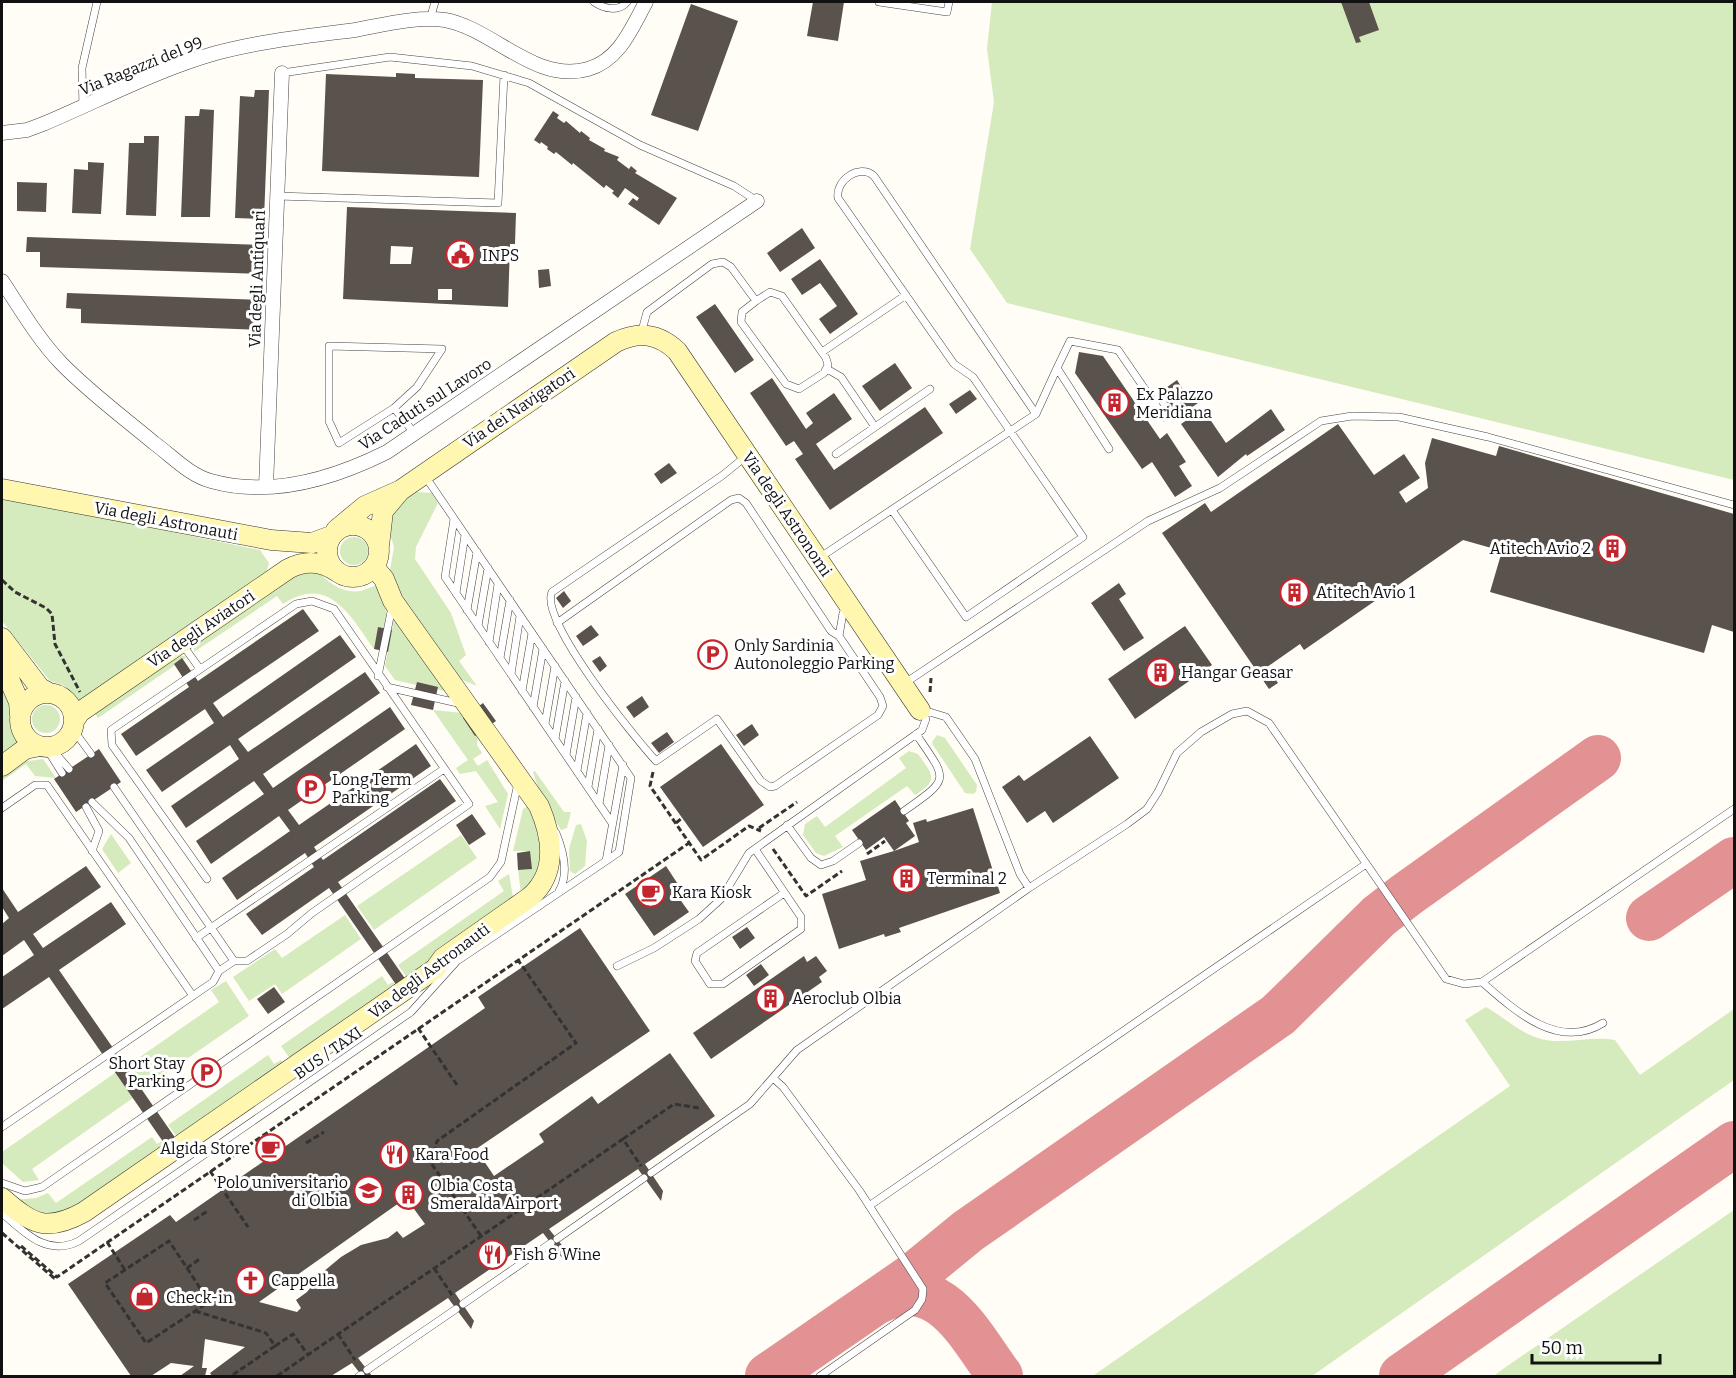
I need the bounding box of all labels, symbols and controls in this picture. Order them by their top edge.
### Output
street label: Via Ragazzi del 99 [76,33,206,99]
street label: Via degli Antiquari [245,210,269,348]
public building icon: INPS [445,239,477,271]
place label: INPS [482,246,519,265]
street label: Via Caduti sul Lavoro [355,354,495,454]
street label: Via dei Navigatori [459,363,579,452]
place label: Ex Palazzo Meridiana [1136,385,1213,422]
building icon: Ex Palazzo Meridiana [1099,387,1131,419]
street label: Via degli Astronomi [738,448,836,580]
street label: Via degli Astronauti [92,498,240,544]
building icon: Atitech Avio 2 [1596,532,1628,564]
place label: Atitech Avio 2 [1489,539,1591,558]
building icon: Atitech Avio 1 [1279,576,1311,608]
place label: Atitech Avio 1 [1316,583,1416,602]
street label: Via degli Aviatori [144,586,258,672]
place label: Only Sardinia Autonoleggio Parking [734,636,895,673]
parking icon: Only Sardinia Autonoleggio Parking [697,638,729,670]
building icon: Hangar Geasar [1144,656,1176,688]
place label: Hangar Geasar [1181,663,1293,682]
place label: Long Term Parking [332,770,412,807]
parking icon: Long Term Parking [295,772,327,804]
building icon: Terminal 2 [890,862,922,894]
place label: Terminal 2 [927,869,1007,888]
cafe icon: Kara Kiosk [635,876,667,908]
place label: Kara Kiosk [672,883,752,902]
street label: Via degli Astronauti [365,919,493,1023]
building icon: Aeroclub Olbia [755,982,787,1014]
place label: Aeroclub Olbia [792,989,902,1008]
street label: BUS / TAXI [290,1023,366,1083]
place label: Short Stay Parking [108,1054,186,1091]
parking icon: Short Stay Parking [190,1056,222,1088]
cafe icon: Algida Store [255,1132,287,1164]
restaurant icon: Kara Food [378,1138,410,1170]
place label: Algida Store [160,1139,250,1158]
place label: Kara Food [415,1145,490,1164]
place label: Polo universitario di Olbia [217,1173,348,1210]
school or university icon: Polo universitario di Olbia [353,1175,385,1207]
place label: Olbia Costa Smeralda Airport [430,1176,559,1213]
building icon: Olbia Costa Smeralda Airport [393,1178,425,1210]
restaurant icon: Fish & Wine [476,1238,508,1270]
place label: Fish & Wine [513,1245,601,1264]
church icon: Cappella [234,1264,266,1296]
place label: Cappella [271,1271,336,1290]
shop icon: Check-in [129,1281,161,1313]
place label: Check-in [166,1288,233,1307]
scale bar [1532,1327,1660,1365]
text: 50 m [1541,1337,1583,1359]

